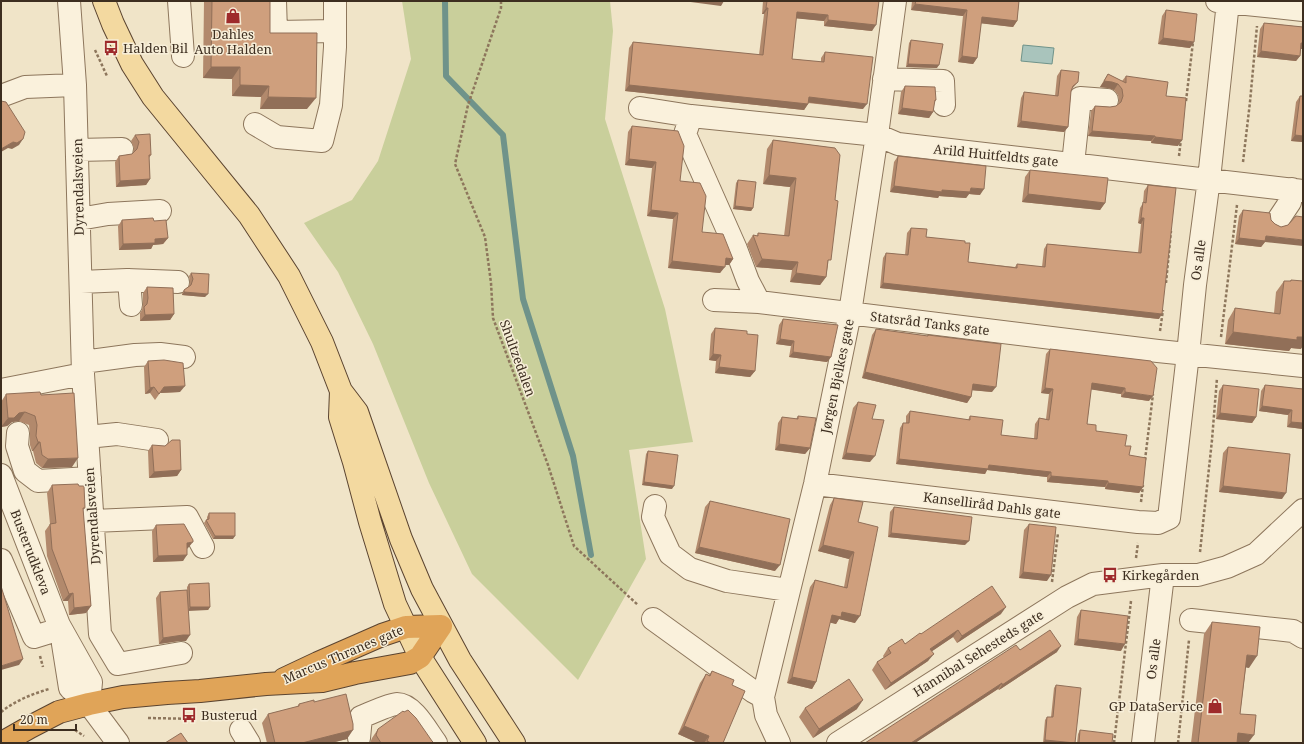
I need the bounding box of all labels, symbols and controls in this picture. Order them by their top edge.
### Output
shop icon: Dahles Auto Halden [224,7,242,25]
place label: Dahles Auto Halden [194,25,272,58]
bus stop icon: Halden Bil [102,39,120,57]
place label: Halden Bil [123,39,188,57]
street label: Dyrendalsveien [68,138,88,236]
street label: Arild Huitfeldts gate [933,139,1059,171]
street label: Os alle [1186,238,1210,282]
street label: Statsråd Tanks gate [869,307,991,339]
street label: Shultzedalen [496,317,540,399]
street label: Jørgen Bjelkes gate [816,317,858,436]
street label: Dyrendalsveien [80,466,104,565]
street label: Kanselliråd Dahls gate [922,488,1062,522]
street label: Busterudkleva [6,507,56,597]
bus stop icon: Kirkegården [1101,566,1119,584]
place label: Kirkegården [1122,566,1200,584]
street label: Hannibal Sehesteds gate [909,605,1047,701]
street label: Marcus Thranes gate [280,620,406,688]
street label: Os alle [1142,637,1164,681]
place label: GP DataService [1109,697,1203,715]
shop icon: GP DataService [1206,697,1224,715]
scale bar [14,706,76,732]
bus stop icon: Busterud [180,706,198,724]
place label: Busterud [201,706,258,724]
text: 20 m [20,711,48,728]

